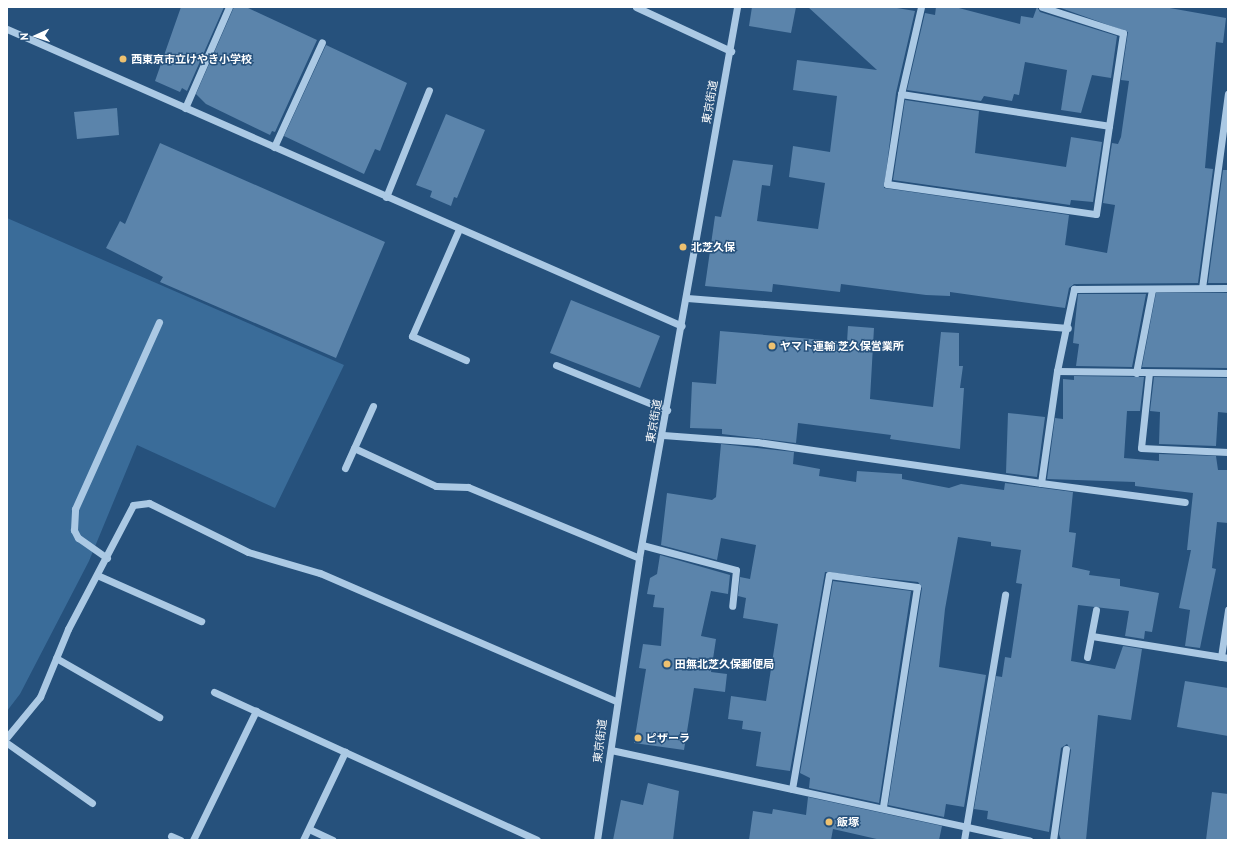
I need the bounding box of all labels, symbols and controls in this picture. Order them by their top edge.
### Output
north arrow [16,16,56,56]
text: N [17,33,31,41]
place label: 西東京市立けやき小学校 [131,52,252,66]
marker: 西東京市立けやき小学校 [118,54,128,64]
street label: 東京街道 [700,79,720,125]
place label: 北芝久保 [691,240,735,254]
marker: 北芝久保 [678,242,688,252]
place label: ヤマト運輸 芝久保営業所 [780,339,904,353]
marker: ヤマト運輸 芝久保営業所 [767,341,777,351]
street label: 東京街道 [644,398,664,444]
place label: 田無北芝久保郵便局 [675,657,774,671]
marker: 田無北芝久保郵便局 [662,659,672,669]
street label: 東京街道 [591,718,609,764]
place label: ピザーラ [646,731,690,745]
marker: ピザーラ [633,733,643,743]
place label: 飯塚 [837,815,859,829]
marker: 飯塚 [824,817,834,827]

